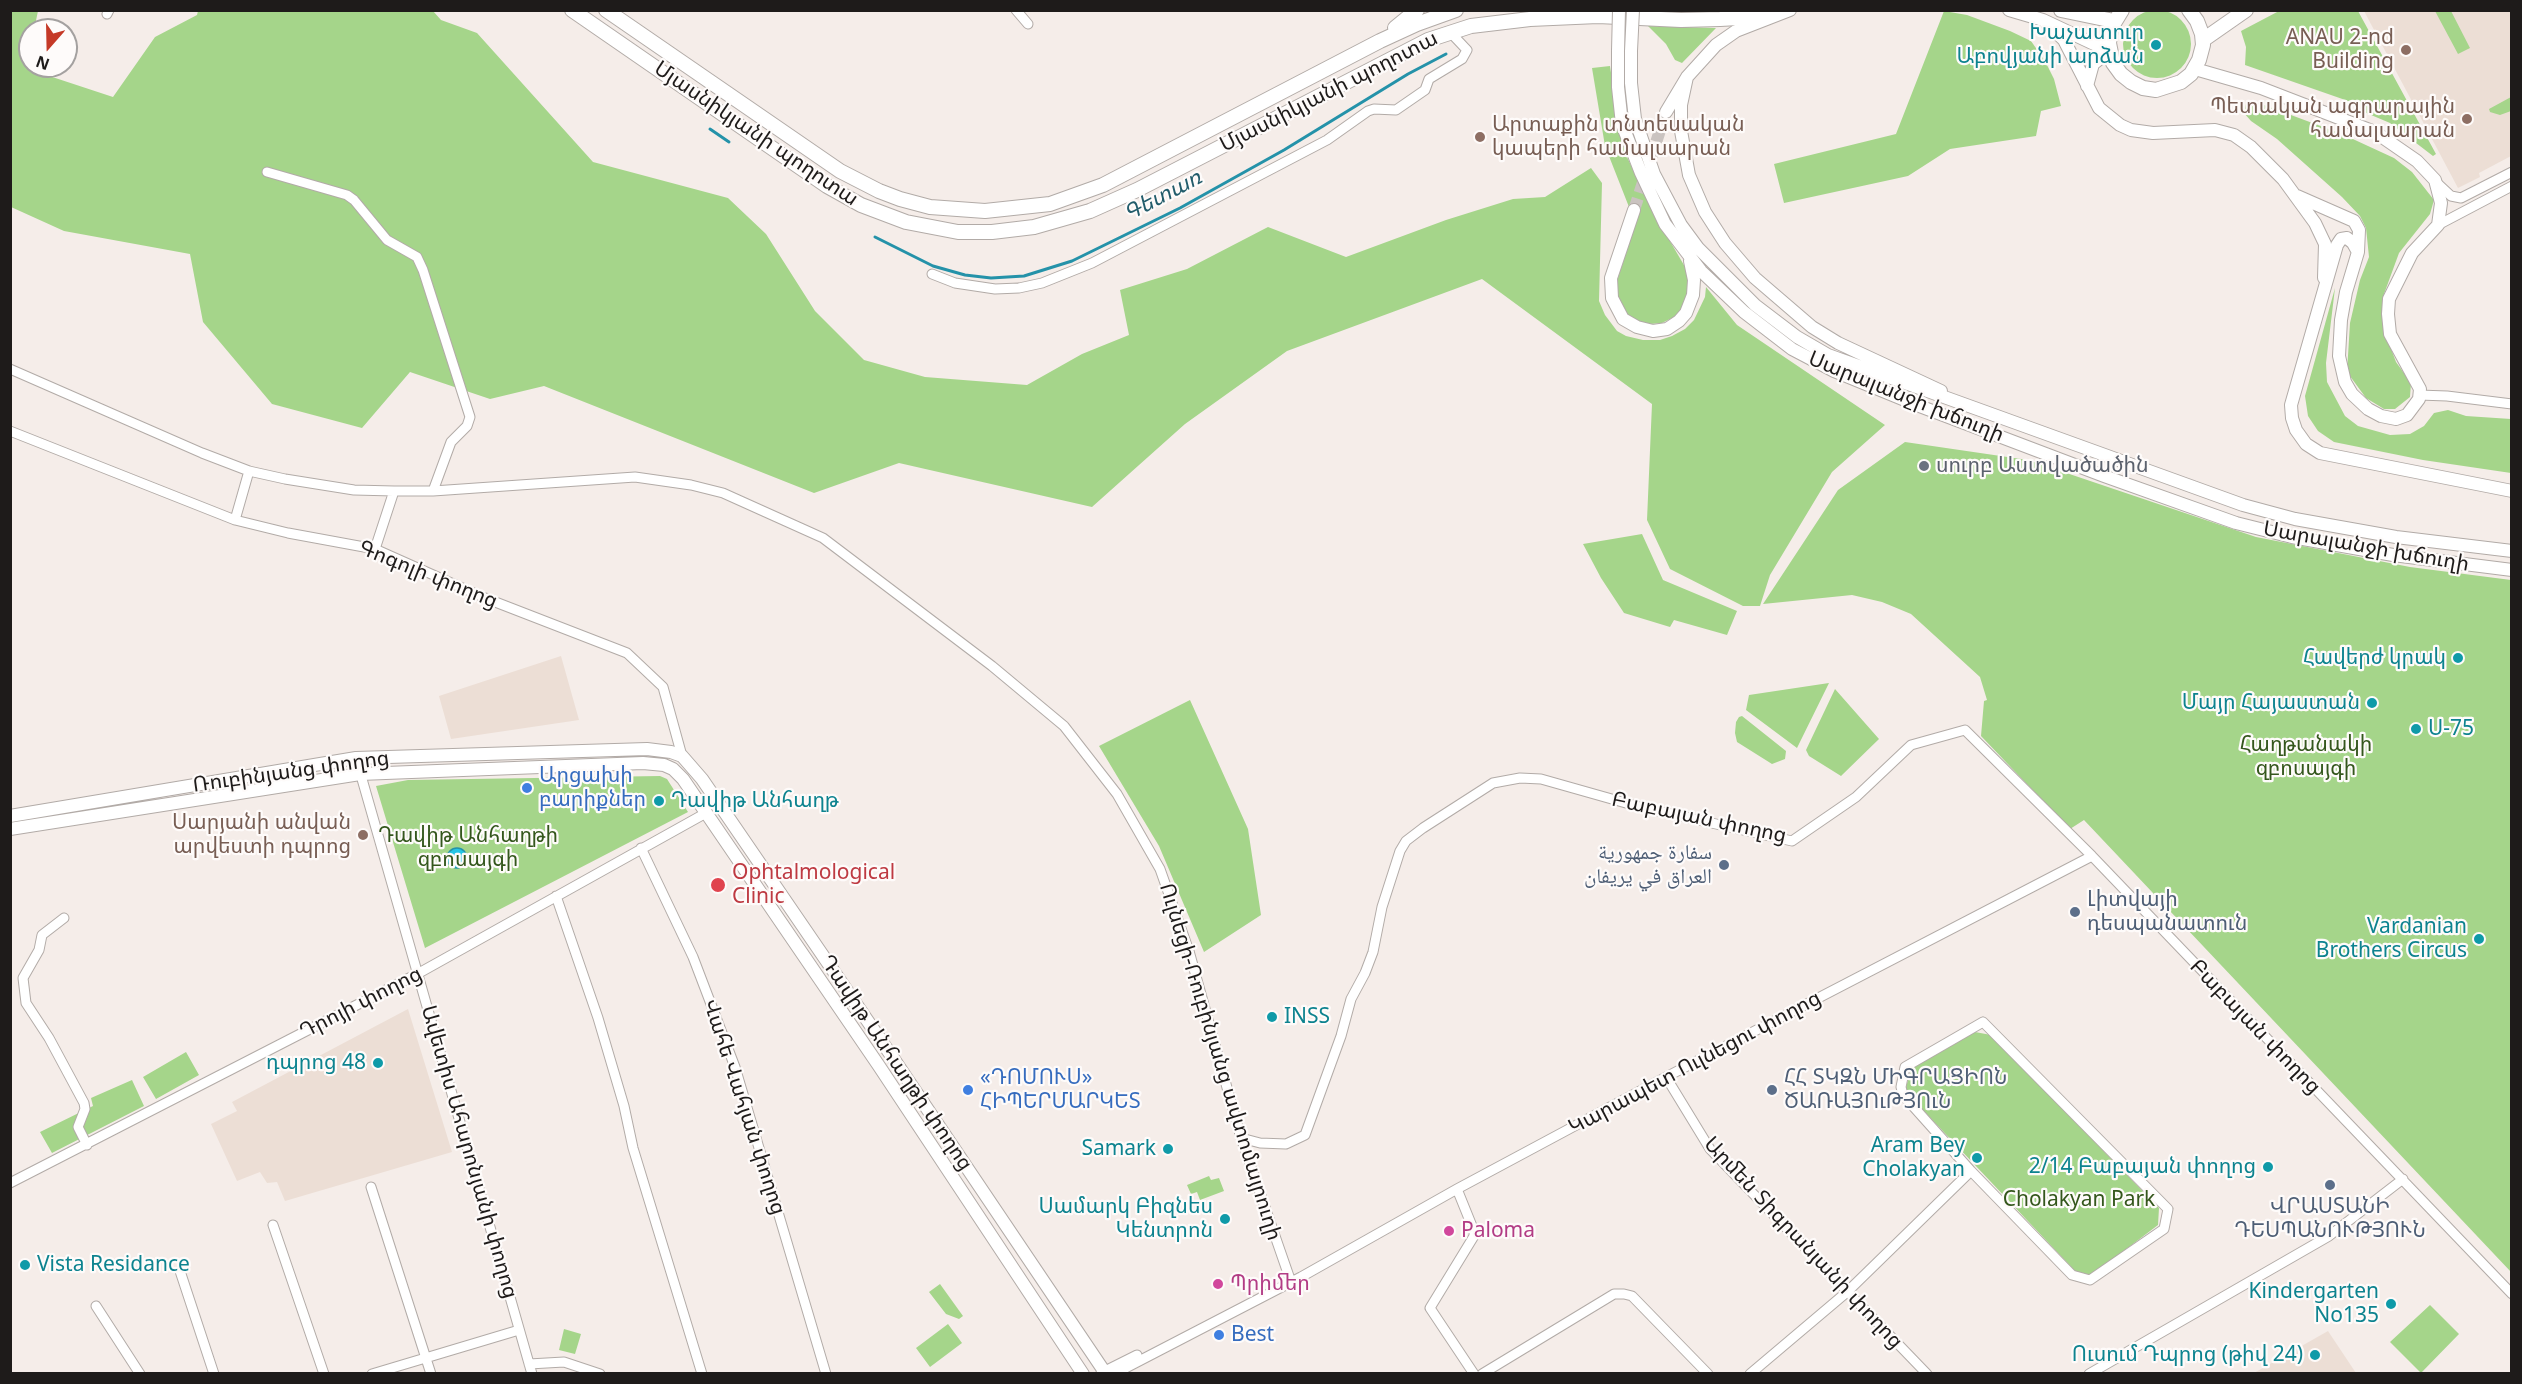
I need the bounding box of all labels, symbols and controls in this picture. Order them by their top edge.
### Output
north arrow [18,18,78,78]
place label: Խաչատուր Աբովյանի արձան [1957,20,2144,70]
place label: ANAU 2-nd Building [2286,25,2394,75]
street label: Մյասնիկյանի պողոտա [1216,26,1442,158]
marker: Խաչատուր Աբովյանի արձան [2149,38,2163,52]
marker: ANAU 2-nd Building [2399,43,2413,57]
text: N [33,50,52,76]
street label: Մյասնիկյանի պողոտա [649,56,863,212]
place label: Պետական ագրարային համալսարան [2210,94,2455,144]
place label: Արտաքին տնտեսական կապերի համալսարան [1492,112,1744,162]
marker: Պետական ագրարային համալսարան [2460,112,2474,126]
marker: Արտաքին տնտեսական կապերի համալսարան [1473,130,1487,144]
water label: Գետառ [1120,165,1206,227]
street label: Սարալանջի խճուղի [1804,346,2008,448]
place label: սուրբ Աստվածածին [1936,453,2149,479]
marker: սուրբ Աստվածածին [1917,459,1931,473]
street label: Սարալանջի խճուղի [2261,516,2471,578]
street label: Գոգոլի փողոց [355,536,501,614]
place label: Հավերժ կրակ [2303,645,2446,671]
marker: Հավերժ կրակ [2451,651,2465,665]
place label: Մայր Հայաստան [2182,690,2360,716]
marker: Մայր Հայաստան [2365,696,2379,710]
place label: Ս-75 [2428,716,2474,742]
marker: Ս-75 [2409,722,2423,736]
park label: Հաղթանակի զբոսայգի [2240,732,2372,782]
street label: Ռուբինյանց փողոց [191,746,391,798]
place label: Արցախի բարիքներ [539,763,646,813]
marker: Արցախի բարիքներ [520,781,534,795]
street label: Բաբայան փողոց [1609,787,1789,849]
place label: Դավիթ Անհաղթ [671,788,839,814]
marker: Դավիթ Անհաղթ [652,794,666,808]
place label: Սարյանի անվան արվեստի դպրոց [172,810,351,860]
park label: Դավիթ Անհաղթի զբոսայգի [378,823,558,873]
marker: Սարյանի անվան արվեստի դպրոց [356,828,370,842]
place label: سفارة جمهورية العراق في يريفان [1584,840,1712,890]
marker: سفارة جمهورية العراق في يريفان [1717,858,1731,872]
place label: Ophtalmological Clinic [732,860,895,910]
marker: Ophtalmological Clinic [709,876,727,894]
street label: Ուլնեցի-Ռուբինյանց ավտոմայրուղի [1154,880,1286,1244]
place label: Լիտվայի դեսպանատուն [2087,887,2247,937]
marker: Լիտվայի դեսպանատուն [2068,905,2082,919]
place label: Vardanian Brothers Circus [2316,914,2467,964]
marker: Vardanian Brothers Circus [2472,932,2486,946]
street label: Դավիթ Անհաղթի փողոց [814,950,978,1176]
street label: Բաբայան փողոց [2184,954,2326,1100]
street label: Դրոյի փողոց [296,961,426,1045]
street label: Կարապետ Ուլնեցու փողոց [1565,986,1825,1140]
street label: Վահե Վահյան փողոց [697,996,791,1218]
street label: Ավետիս Ահարոնյանի փողոց [415,1003,523,1301]
place label: INSS [1284,1004,1330,1030]
marker: INSS [1265,1010,1279,1024]
place label: դպրոց 48 [266,1050,366,1076]
marker: դպրոց 48 [371,1056,385,1070]
place label: «ԴՈՄՈՒՍ» ՀԻՊԵՐՄԱՐԿԵՏ [980,1065,1141,1115]
place label: ՀՀ ՏԿԶՆ ՄԻԳՐԱՑԻՈՆ ԾԱՌԱՅՈւԹՅՈւՆ [1784,1065,2007,1115]
marker: «ԴՈՄՈՒՍ» ՀԻՊԵՐՄԱՐԿԵՏ [961,1083,975,1097]
marker: ՀՀ ՏԿԶՆ ՄԻԳՐԱՑԻՈՆ ԾԱՌԱՅՈւԹՅՈւՆ [1765,1083,1779,1097]
street label: Արմեն Տիգրանյանի փողոց [1698,1132,1908,1354]
place label: Aram Bey Cholakyan [1862,1133,1965,1183]
place label: Samark [1081,1136,1156,1162]
marker: Samark [1161,1142,1175,1156]
marker: Aram Bey Cholakyan [1970,1151,1984,1165]
place label: 2/14 Բաբայան փողոց [2029,1154,2256,1180]
marker: 2/14 Բաբայան փողոց [2261,1160,2275,1174]
marker: ՎՐԱՍՏԱՆԻ ԴԵՍՊԱՆՈՒԹՅՈՒՆ [2323,1178,2337,1192]
park label: Cholakyan Park [2003,1187,2155,1213]
place label: Սամարկ Բիզնես Կենտրոն [1039,1194,1213,1244]
place label: ՎՐԱՍՏԱՆԻ ԴԵՍՊԱՆՈՒԹՅՈՒՆ [2234,1194,2426,1244]
marker: Սամարկ Բիզնես Կենտրոն [1218,1212,1232,1226]
place label: Paloma [1461,1218,1535,1244]
marker: Paloma [1442,1224,1456,1238]
place label: Vista Residance [37,1252,190,1278]
marker: Vista Residance [18,1258,32,1272]
place label: Պրիմեր [1230,1271,1310,1297]
marker: Պրիմեր [1211,1277,1225,1291]
place label: Kindergarten No135 [2249,1279,2379,1329]
marker: Kindergarten No135 [2384,1297,2398,1311]
place label: Best [1231,1322,1274,1348]
marker: Best [1212,1328,1226,1342]
place label: Ուսում Դպրոց (թիվ 24) [2072,1342,2303,1368]
marker: Ուսում Դպրոց (թիվ 24) [2308,1348,2322,1362]

